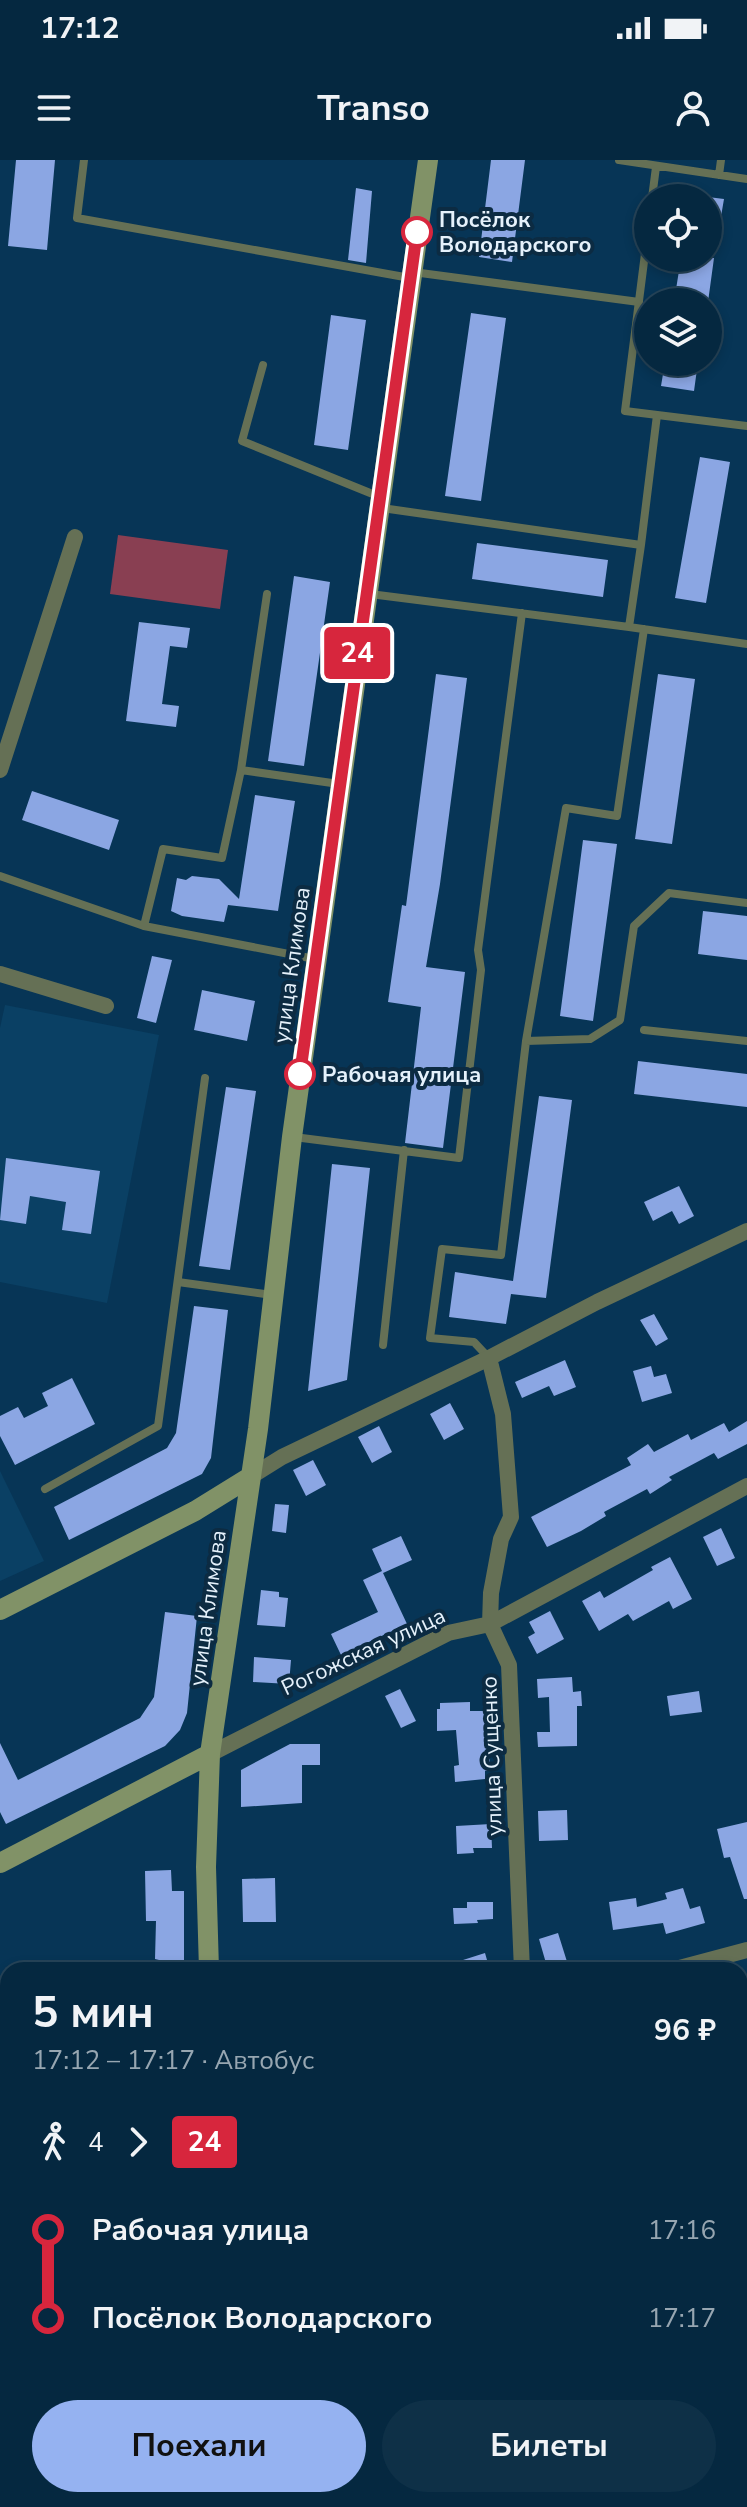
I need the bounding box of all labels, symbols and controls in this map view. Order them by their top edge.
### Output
text: 17:12 [40,8,119,49]
text: Transo [317,84,430,133]
icon: menu [32,86,76,130]
icon: person [671,86,715,130]
map controls [634,184,722,376]
button: locate [634,184,722,272]
place label: Посёлок Володарского [439,205,591,260]
marker: Посёлок Володарского [402,217,432,247]
button: layers [634,288,722,376]
line badge: 24 [321,627,393,679]
text: 24 [340,634,374,672]
street label: улица Климова [266,885,318,1045]
marker: Рабочая улица [285,1059,315,1089]
place label: Рабочая улица [322,1060,481,1090]
street label: улица Климова [182,1528,234,1688]
street label: Рогожская улица [276,1601,450,1703]
street label: улица Сущенко [474,1675,510,1836]
text: 5 мин [32,1983,154,2043]
text: 96 ₽ [654,2010,716,2051]
text: 17:12 – 17:17 · Автобус [32,2043,314,2078]
icon: walk [32,2120,76,2164]
icon: forward [116,2120,160,2164]
text: 24 [188,2123,221,2161]
text: 4 [88,2125,104,2160]
text: Рабочая улица [92,2210,309,2251]
text: 17:16 [648,2213,716,2248]
text: Посёлок Володарского [92,2298,432,2339]
text: 17:17 [648,2301,716,2336]
button: Поехали [32,2400,366,2492]
button: Билеты [382,2400,716,2492]

